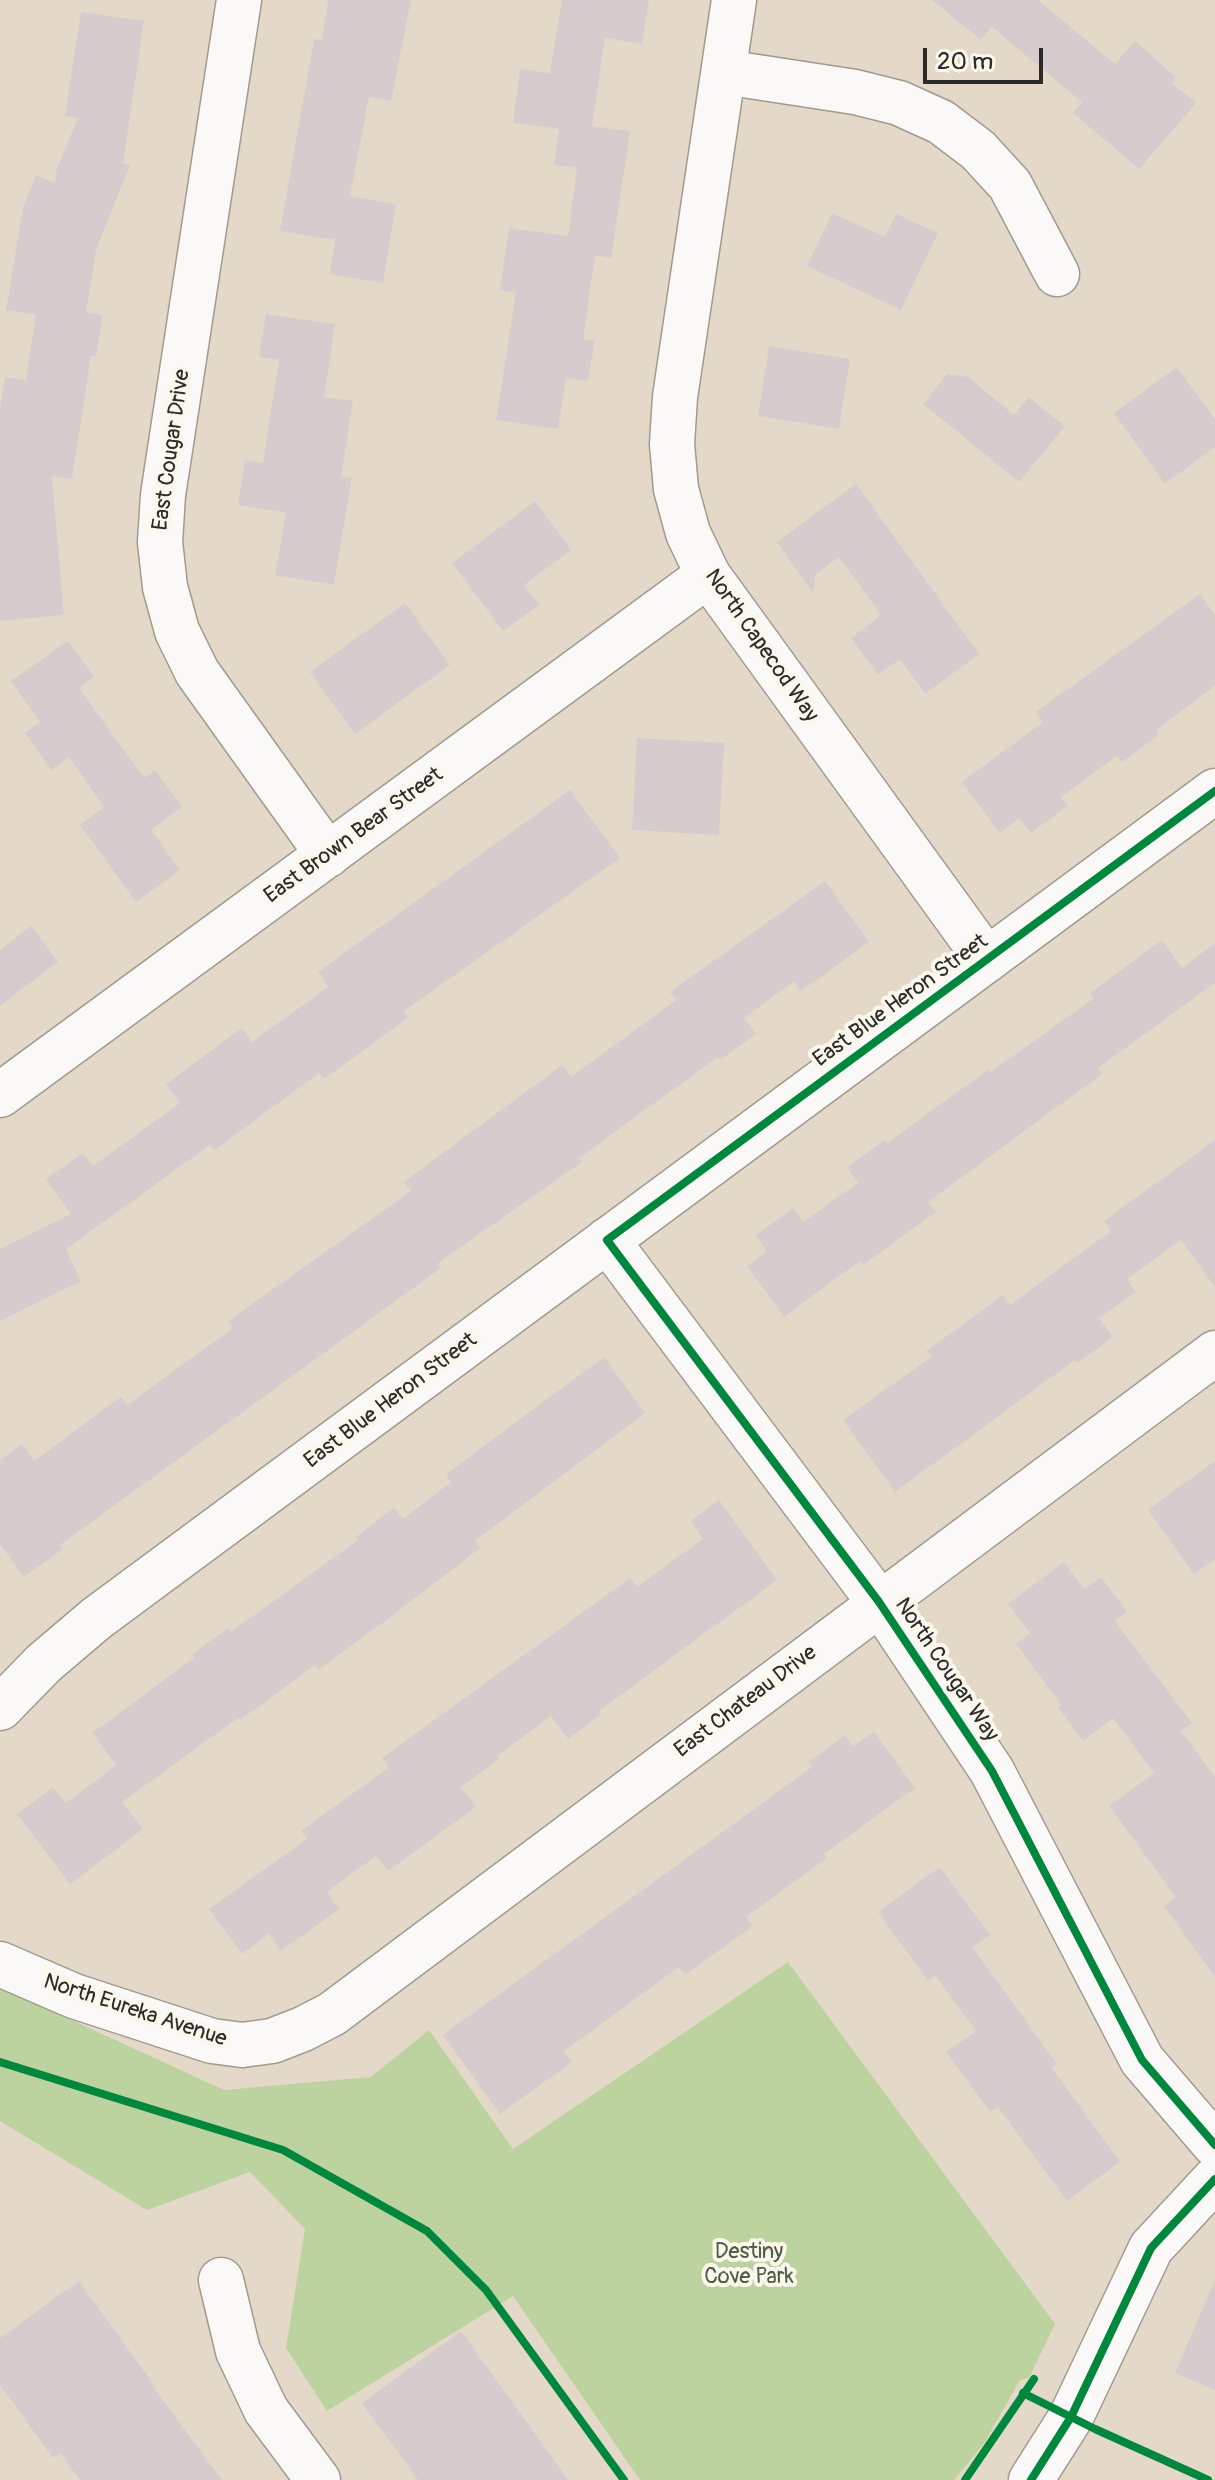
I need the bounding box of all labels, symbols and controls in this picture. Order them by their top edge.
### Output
scale bar [927,32,1047,82]
text: 20 m [937,47,993,76]
street label: East Cougar Drive [148,368,196,532]
street label: North Capecod Way [698,564,824,728]
street label: East Brown Bear Street [259,762,449,910]
street label: East Blue Heron Street [809,929,993,1073]
street label: East Blue Heron Street [299,1327,483,1475]
street label: North Cougar Way [888,1593,1004,1747]
street label: East Chateau Drive [670,1640,822,1764]
street label: North Eureka Avenue [40,1969,230,2053]
park label: Destiny Cove Park [704,2239,794,2290]

